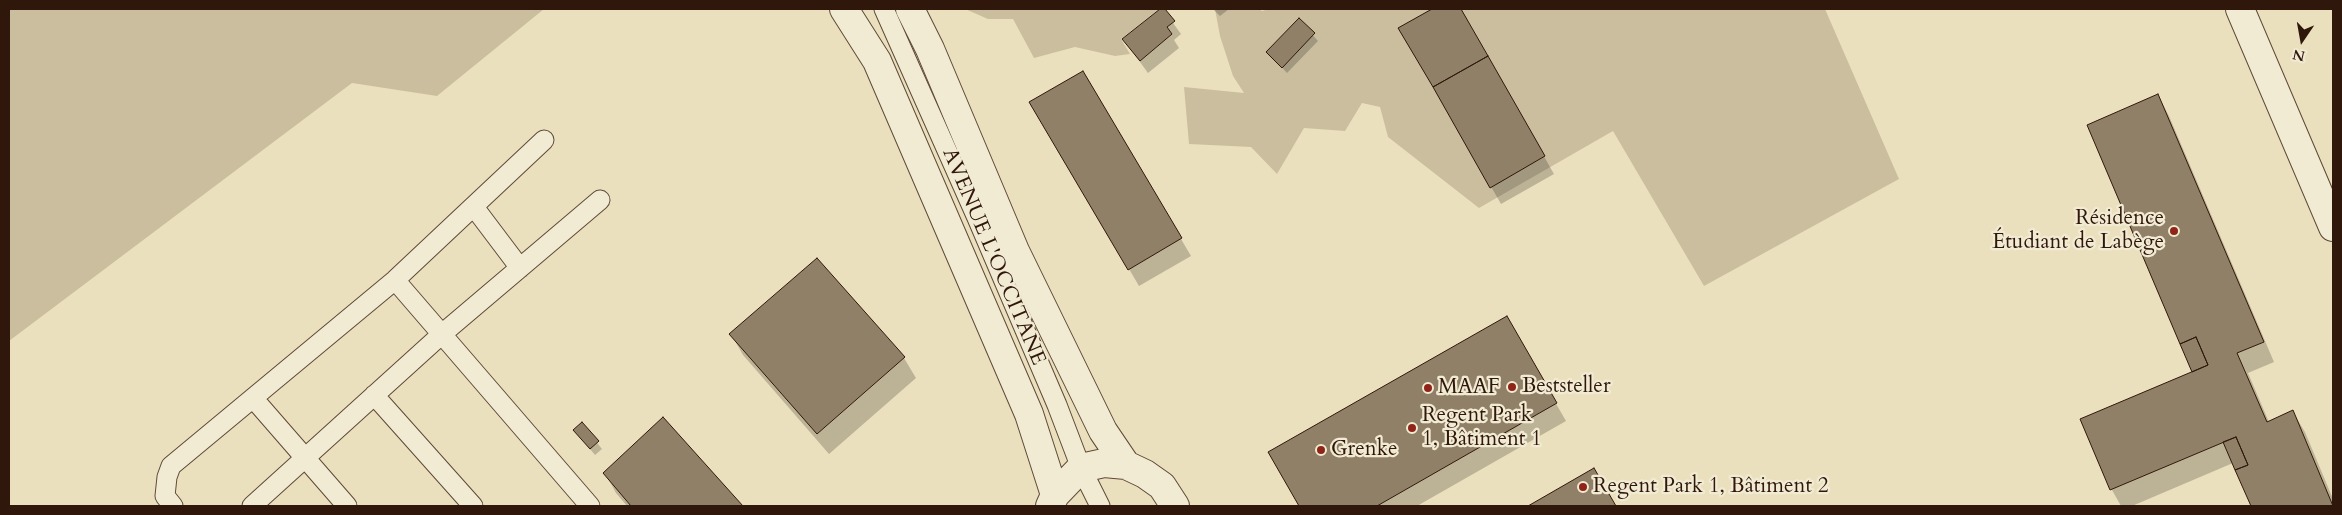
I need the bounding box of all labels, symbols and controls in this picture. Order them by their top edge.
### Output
north arrow [2277,15,2327,65]
text: N [2291,45,2307,66]
street label: AVENUE L'OCCITANE [936,145,1050,369]
place label: Résidence Étudiant de Labège [1992,206,2164,256]
marker: Résidence Étudiant de Labège [2168,225,2180,237]
place label: Beststeller [1522,374,1611,400]
place label: MAAF [1438,375,1500,401]
marker: Beststeller [1506,381,1518,393]
marker: MAAF [1422,382,1434,394]
place label: Regent Park 1, Bâtiment 1 [1422,403,1542,453]
marker: Regent Park 1, Bâtiment 1 [1406,422,1418,434]
place label: Grenke [1331,437,1398,463]
marker: Grenke [1315,444,1327,456]
place label: Regent Park 1, Bâtiment 2 [1593,474,1829,500]
marker: Regent Park 1, Bâtiment 2 [1577,481,1589,493]

